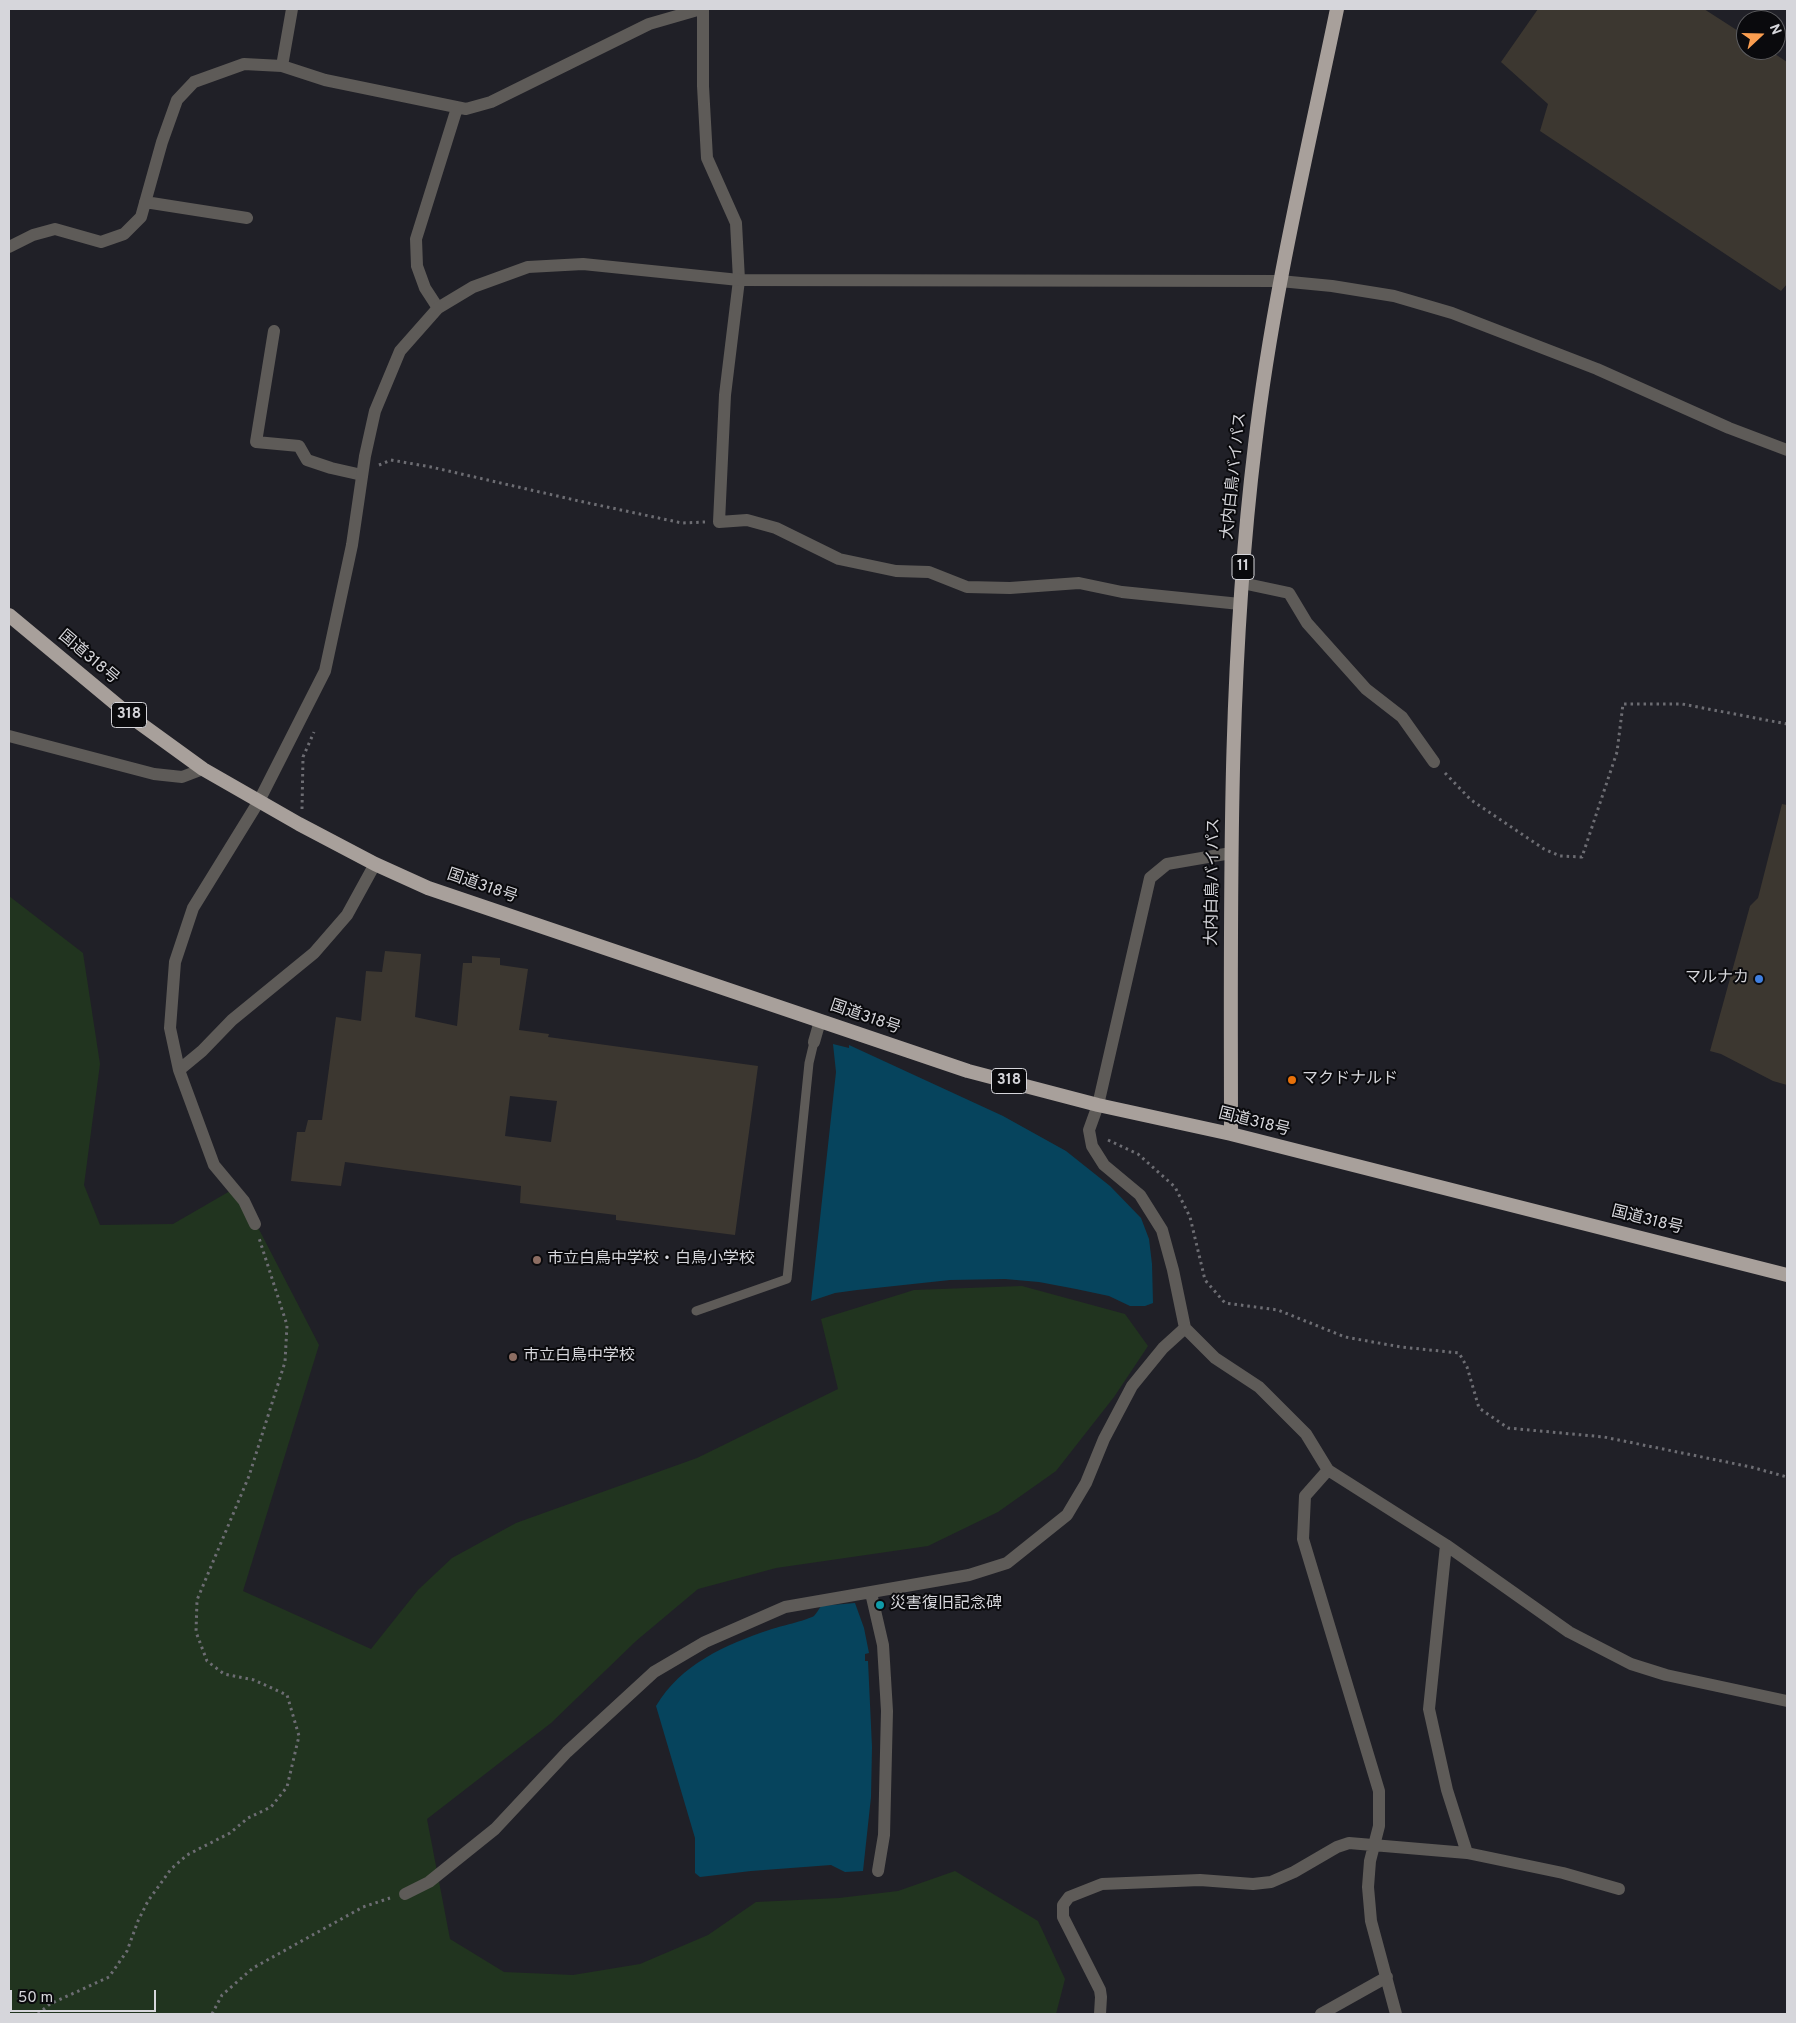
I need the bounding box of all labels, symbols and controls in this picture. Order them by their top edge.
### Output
north arrow [1736,10,1786,60]
text: N [1765,22,1784,38]
street label: 大内白鳥バイパス [1219,411,1251,541]
road number: 11 [1232,554,1254,580]
street label: 国道318号 [54,627,122,689]
road number: 318 [112,702,146,728]
street label: 大内白鳥バイパス [1203,818,1225,946]
street label: 国道318号 [444,866,520,908]
place label: マルナカ [1685,969,1749,989]
marker: マルナカ [1753,973,1765,985]
street label: 国道318号 [827,997,903,1039]
road number: 318 [992,1068,1026,1094]
place label: マクドナルド [1302,1070,1398,1090]
marker: マクドナルド [1286,1074,1298,1086]
street label: 国道318号 [1216,1105,1292,1141]
street label: 国道318号 [1609,1203,1685,1239]
place label: 市立白鳥中学校・白鳥小学校 [547,1250,755,1270]
marker: 市立白鳥中学校・白鳥小学校 [531,1254,543,1266]
place label: 市立白鳥中学校 [523,1347,635,1367]
marker: 市立白鳥中学校 [507,1351,519,1363]
place label: 災害復旧記念碑 [890,1595,1002,1615]
marker: 災害復旧記念碑 [874,1599,886,1611]
scale bar [12,1980,159,2012]
text: 50 m [18,1989,53,2008]

